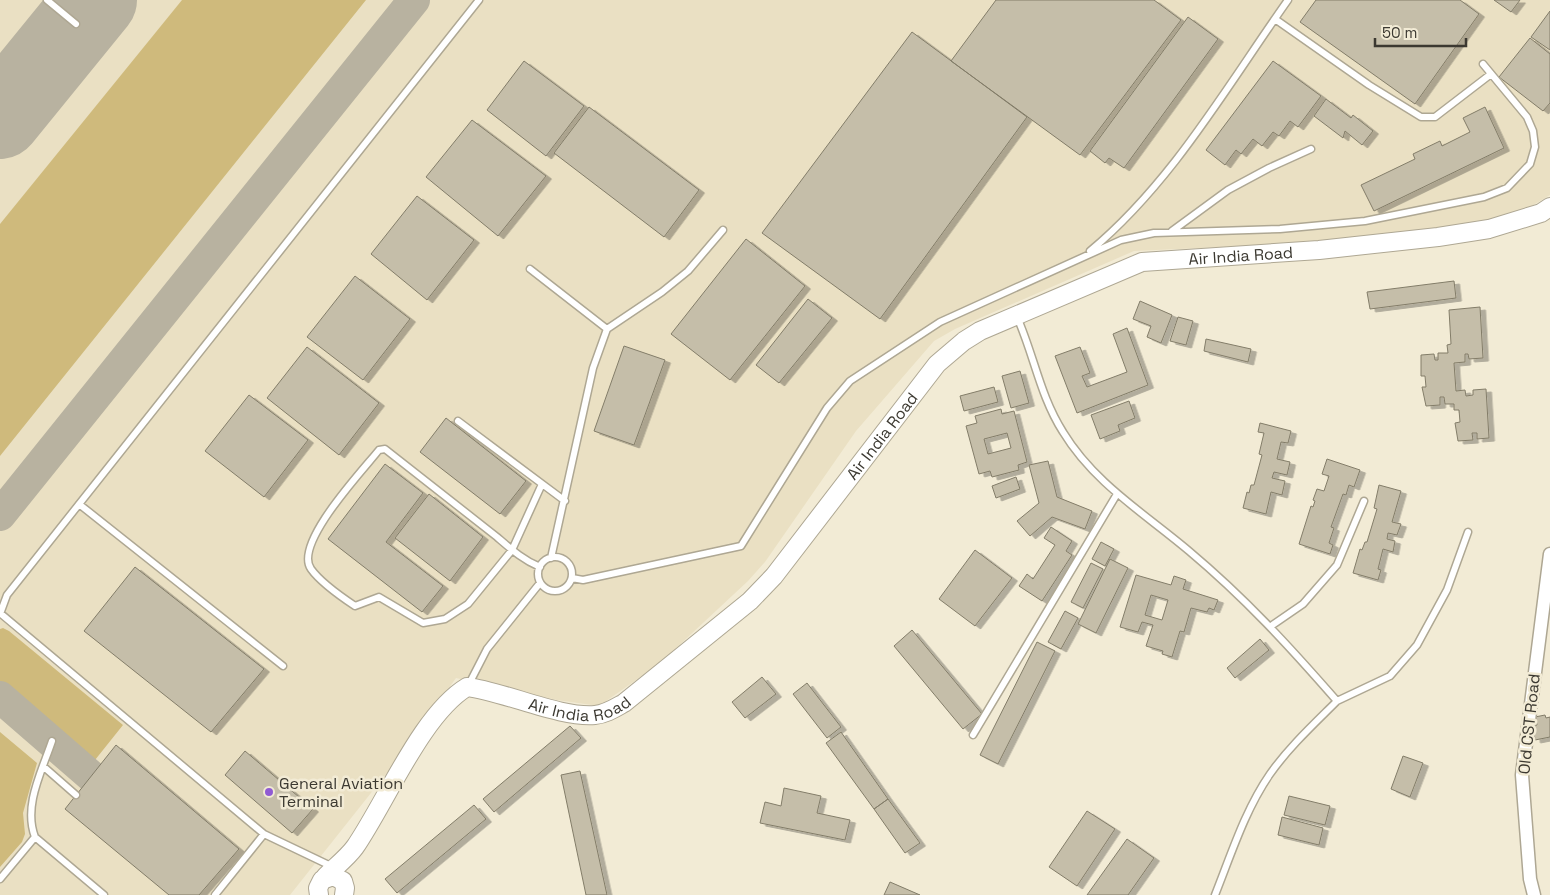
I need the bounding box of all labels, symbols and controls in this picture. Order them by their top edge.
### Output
scale bar [1375,15,1466,47]
text: 50 m [1382,23,1417,42]
street label: Air India Road [1188,241,1294,269]
street label: Air India Road [841,388,922,484]
street label: Old CST Road [1513,673,1545,775]
street label: Air India Road [526,691,635,726]
place label: General Aviation Terminal [279,773,403,812]
marker: General Aviation Terminal [263,786,275,798]

